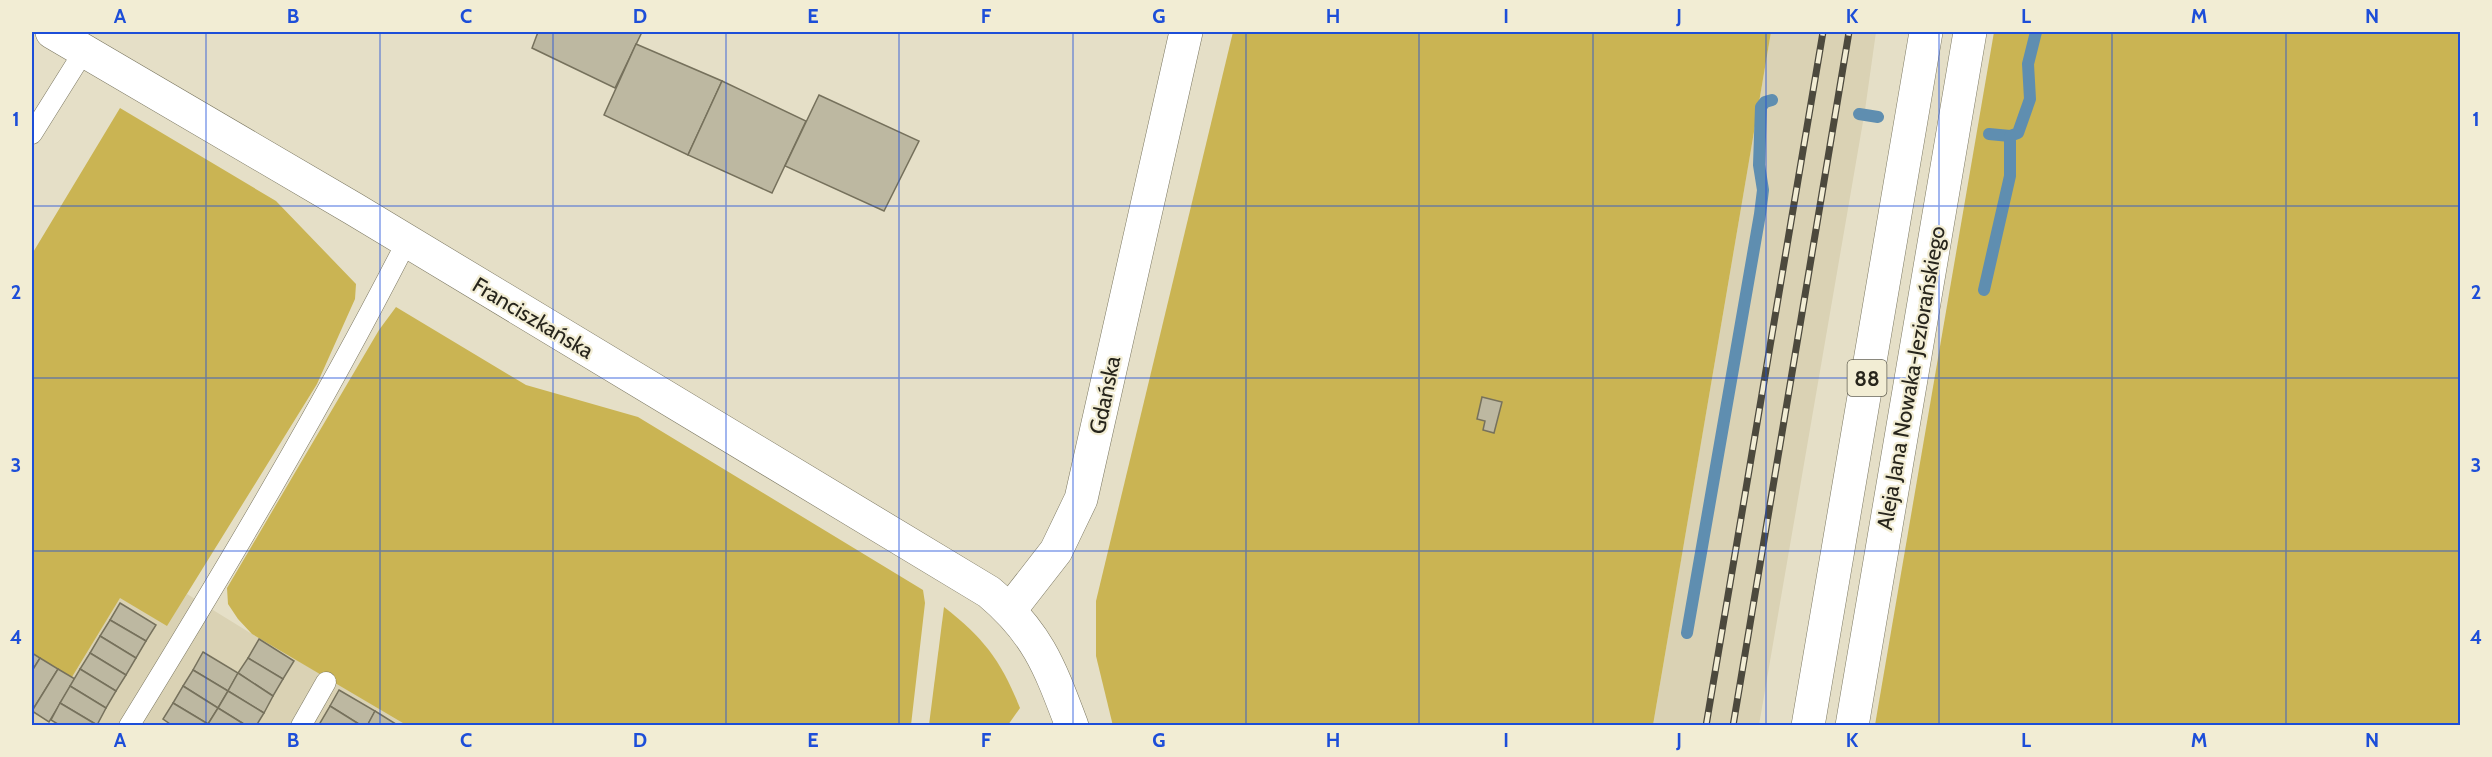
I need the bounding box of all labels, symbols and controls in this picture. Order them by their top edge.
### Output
text: A [114,4,127,28]
text: B [287,4,299,28]
text: C [460,4,472,28]
text: D [633,4,647,28]
text: E [807,4,819,28]
text: F [981,4,992,28]
text: G [1152,4,1166,28]
text: H [1326,4,1340,28]
text: I [1503,4,1509,28]
text: J [1675,4,1682,28]
text: K [1846,4,1859,28]
text: L [2021,4,2031,28]
text: M [2191,4,2207,28]
text: N [2365,4,2379,28]
text: 1 [12,107,20,131]
text: 1 [2472,107,2480,131]
street label: Aleja Jana Nowaka-Jeziorańskiego [1871,224,1951,532]
street label: Franciszkańska [468,271,599,365]
text: 2 [11,280,21,304]
text: 2 [2471,280,2481,304]
street label: Gdańska [1084,353,1127,437]
road number: 88 [1848,360,1886,396]
text: 3 [11,453,21,477]
text: 3 [2471,453,2481,477]
text: 4 [10,625,22,649]
text: 4 [2470,625,2482,649]
text: A [114,728,127,752]
text: B [287,728,299,752]
text: C [460,728,472,752]
text: D [633,728,647,752]
text: E [807,728,819,752]
text: F [981,728,992,752]
text: G [1152,728,1166,752]
text: H [1326,728,1340,752]
text: I [1503,728,1509,752]
text: J [1675,728,1682,752]
text: K [1846,728,1859,752]
text: L [2021,728,2031,752]
text: M [2191,728,2207,752]
text: N [2365,728,2379,752]

